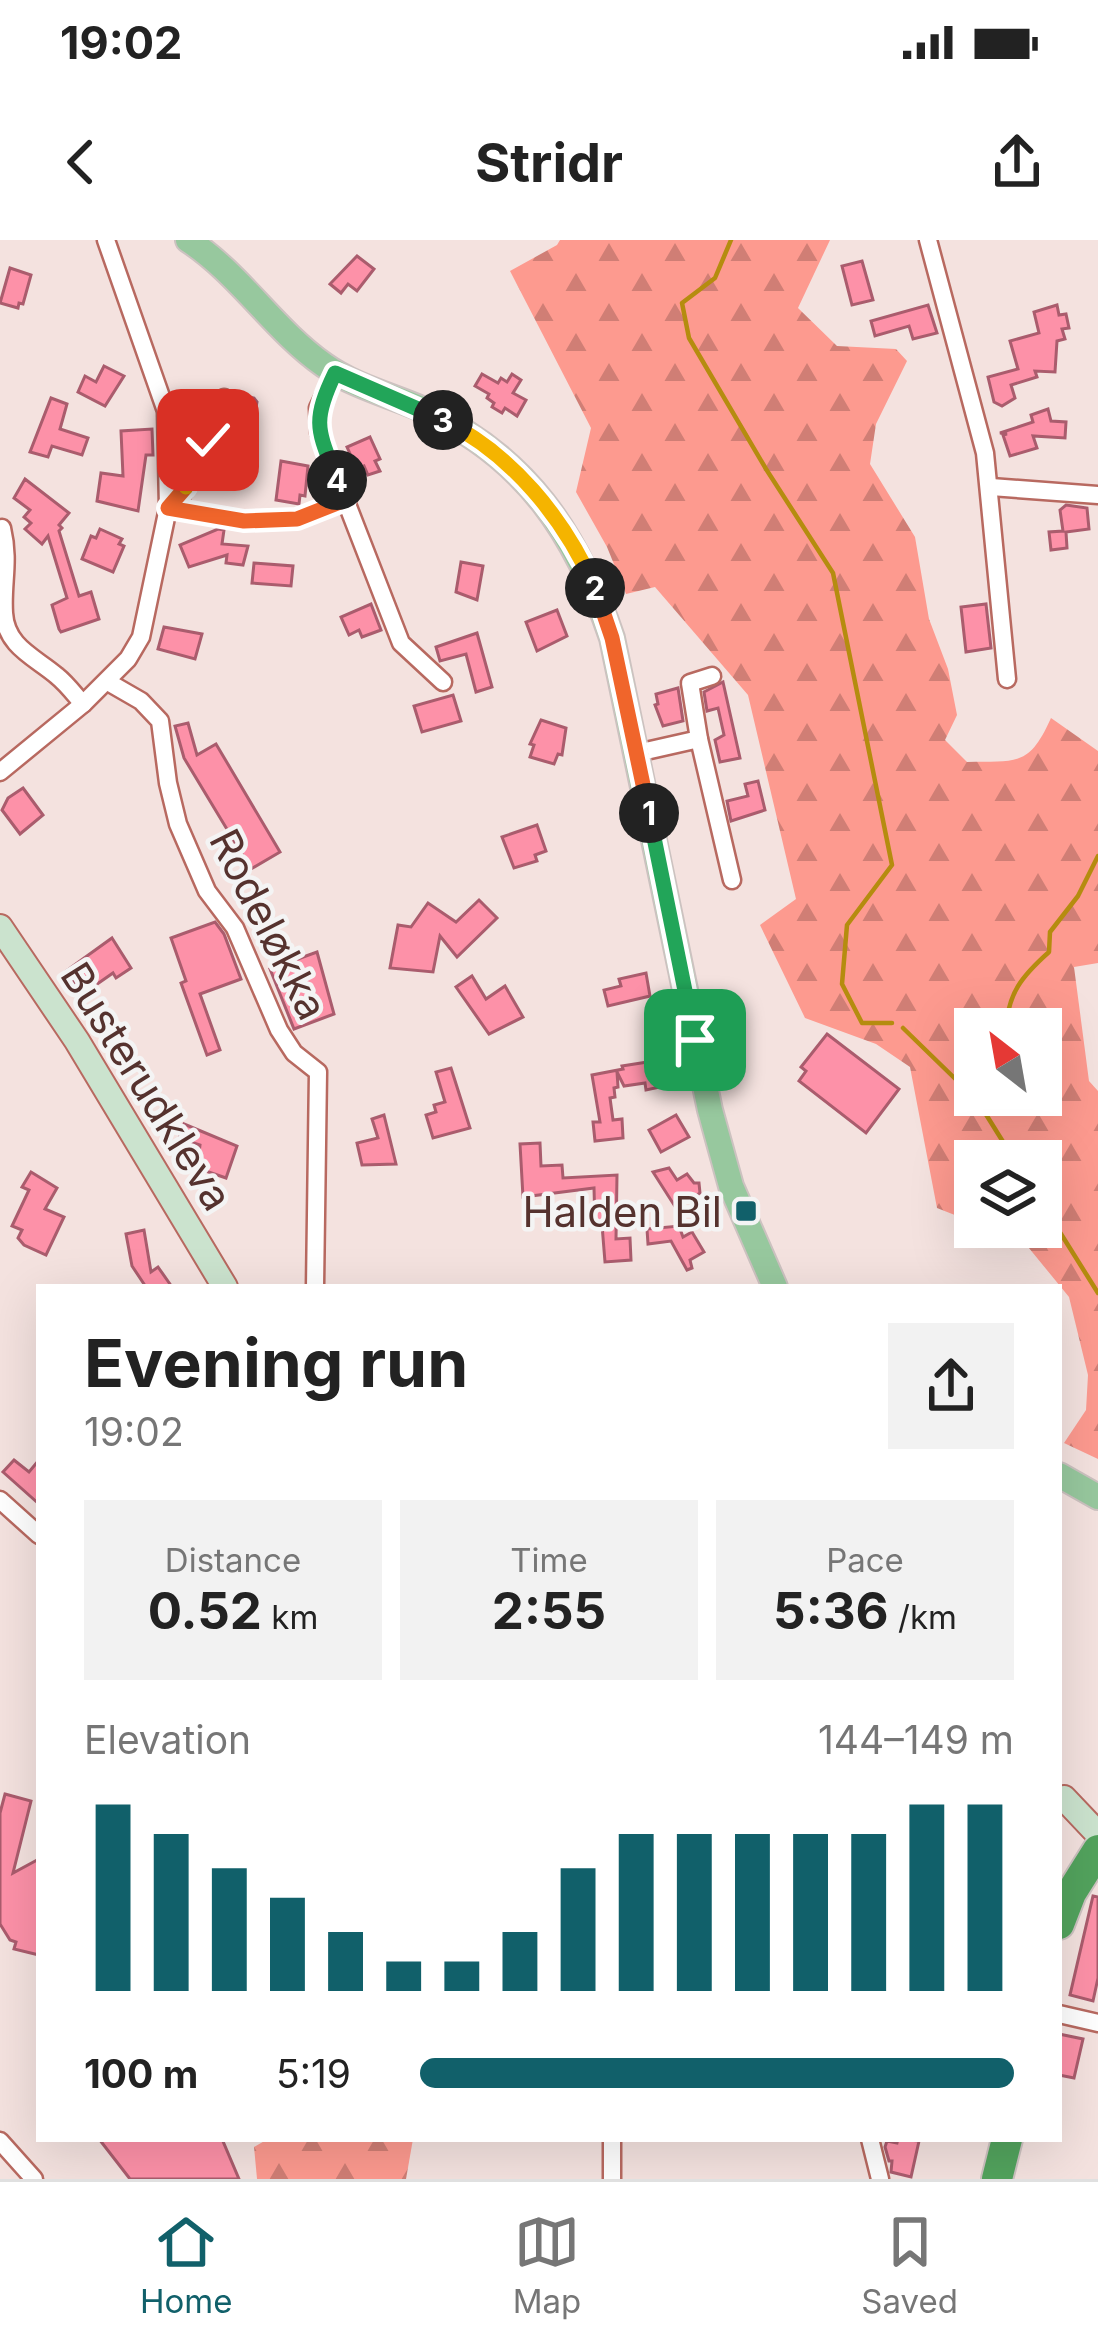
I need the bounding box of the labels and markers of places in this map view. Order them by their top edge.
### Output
pin [157,389,259,491]
pin: 3 [413,390,473,450]
pin: 4 [307,450,367,510]
pin: 2 [565,558,625,618]
pin: 1 [619,783,679,843]
pin [644,989,746,1091]
place label: Halden Bil [522,1186,722,1237]
marker: Halden Bil [733,1198,759,1224]

